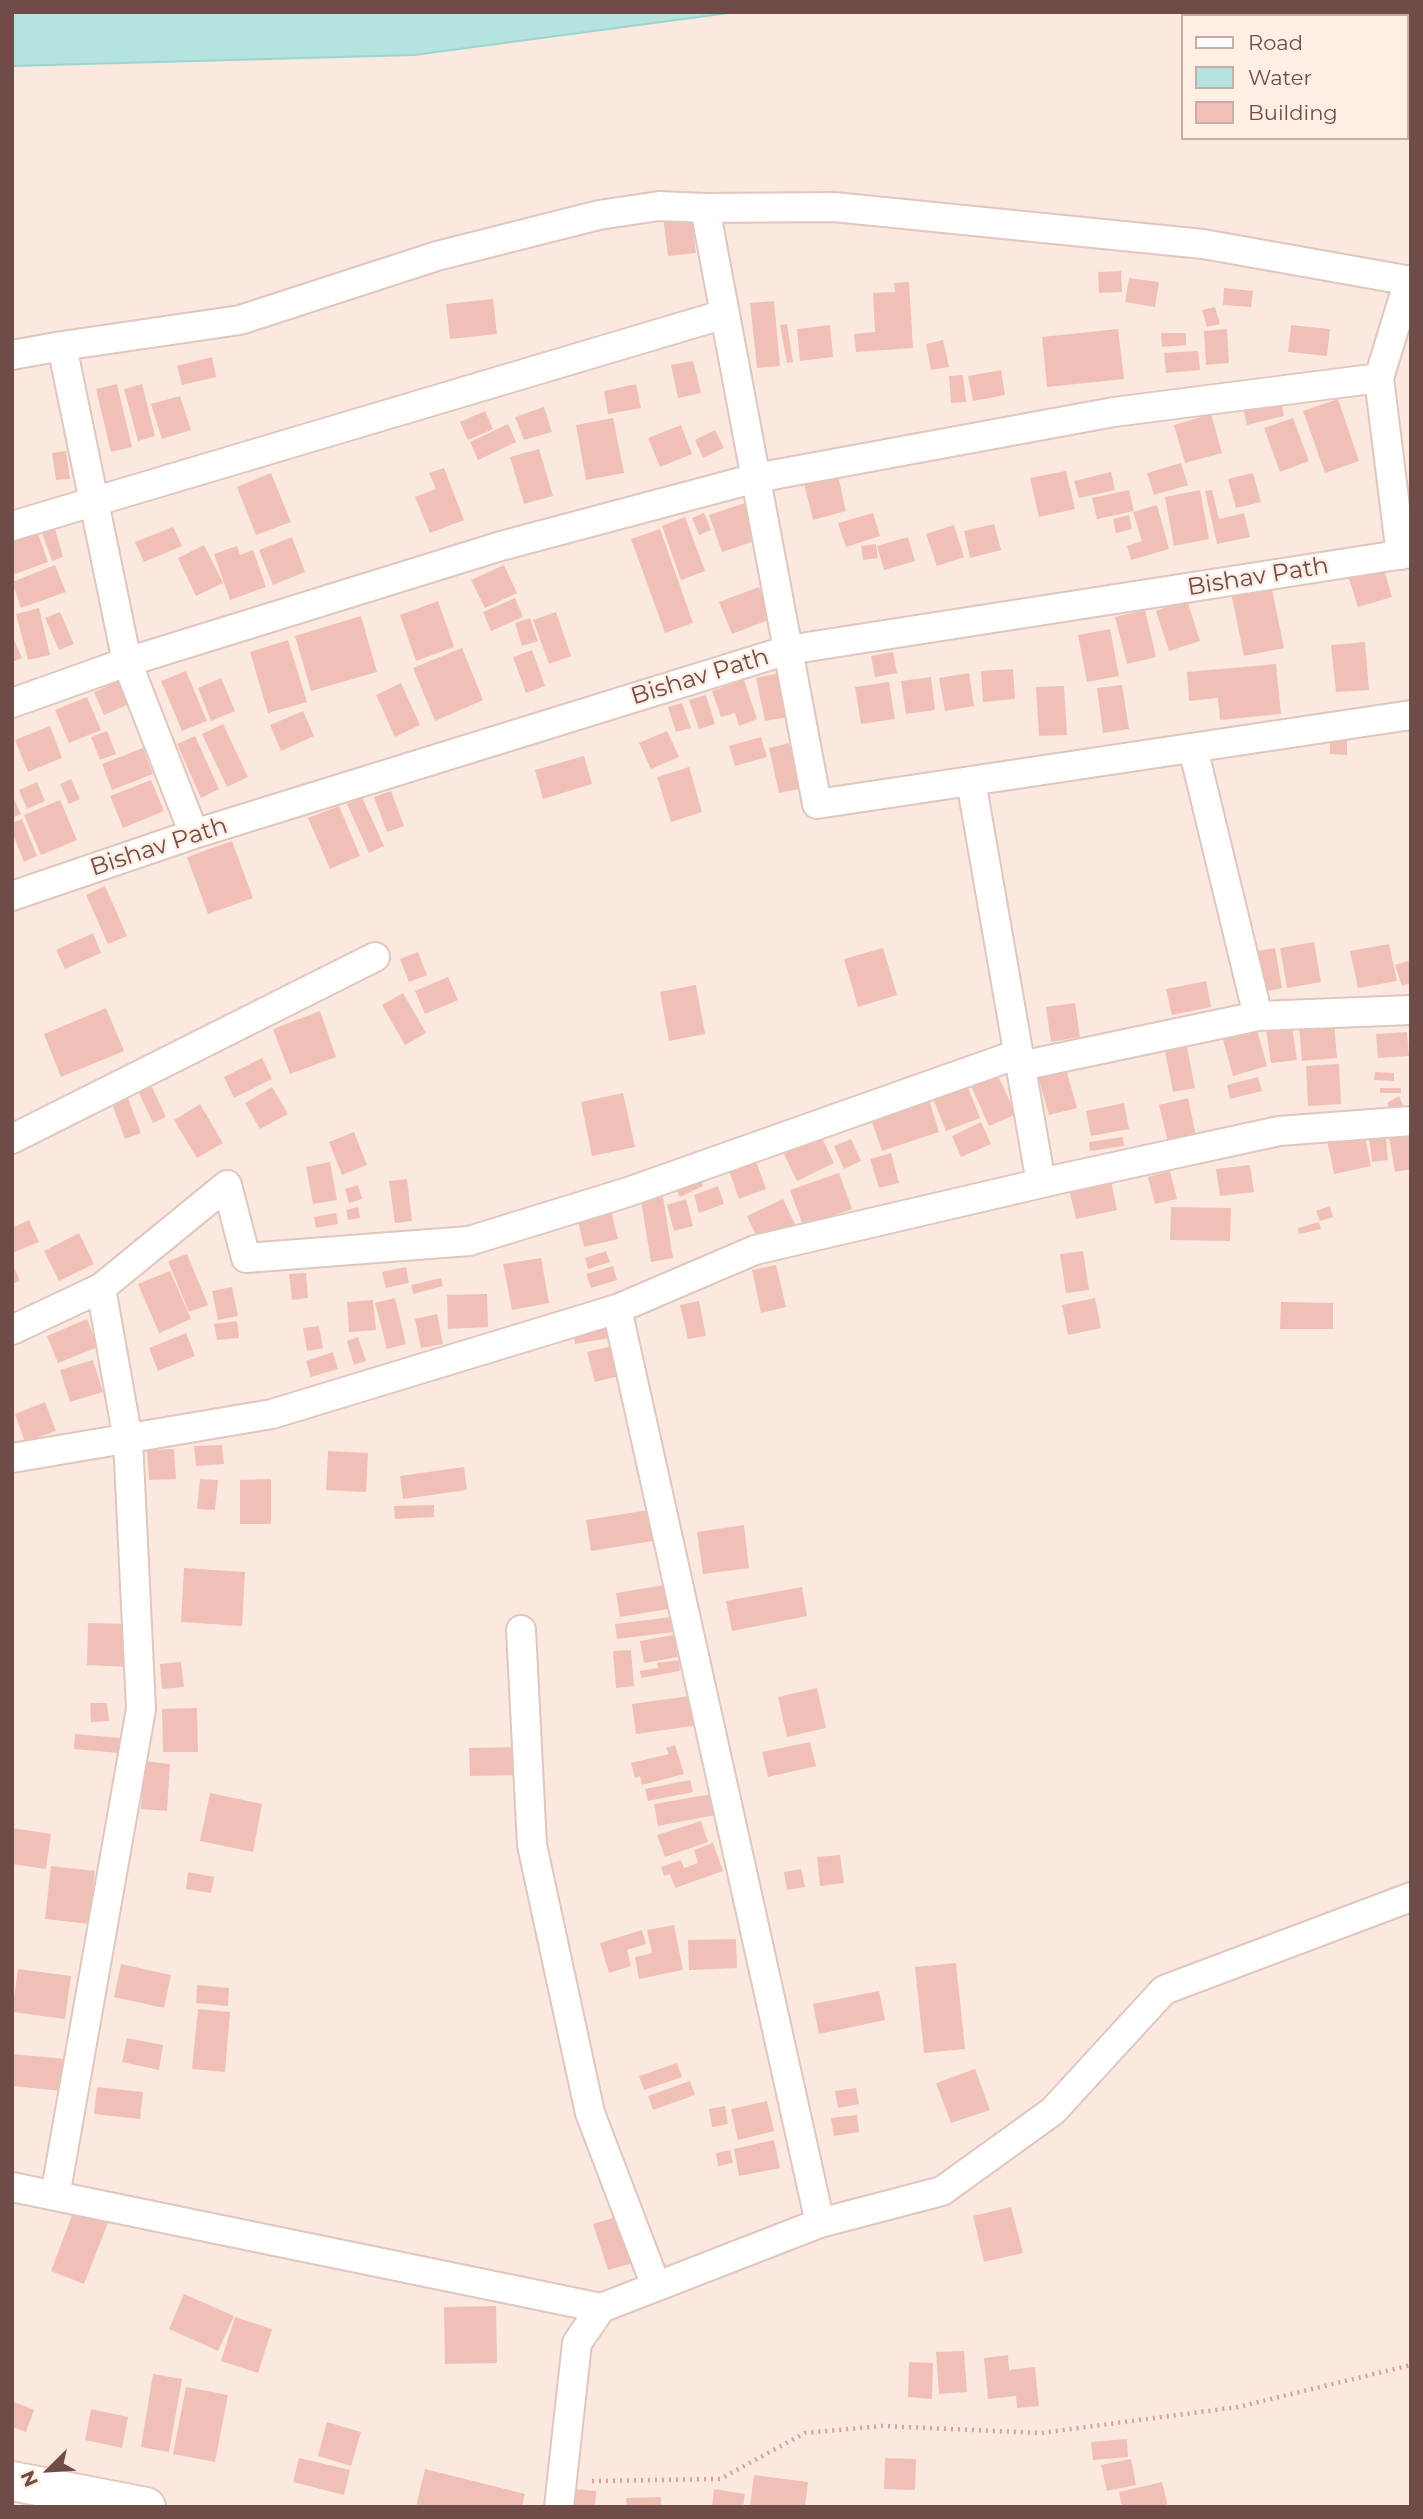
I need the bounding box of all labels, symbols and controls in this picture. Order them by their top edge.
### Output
legend [1182,14,1409,140]
text: Road [1248,30,1303,55]
text: Water [1248,65,1312,90]
text: Building [1248,100,1338,125]
street label: Bishav Path [1185,552,1331,602]
street label: Bishav Path [628,642,772,712]
street label: Bishav Path [87,811,231,883]
north arrow [14,2435,84,2505]
text: N [16,2467,43,2490]

